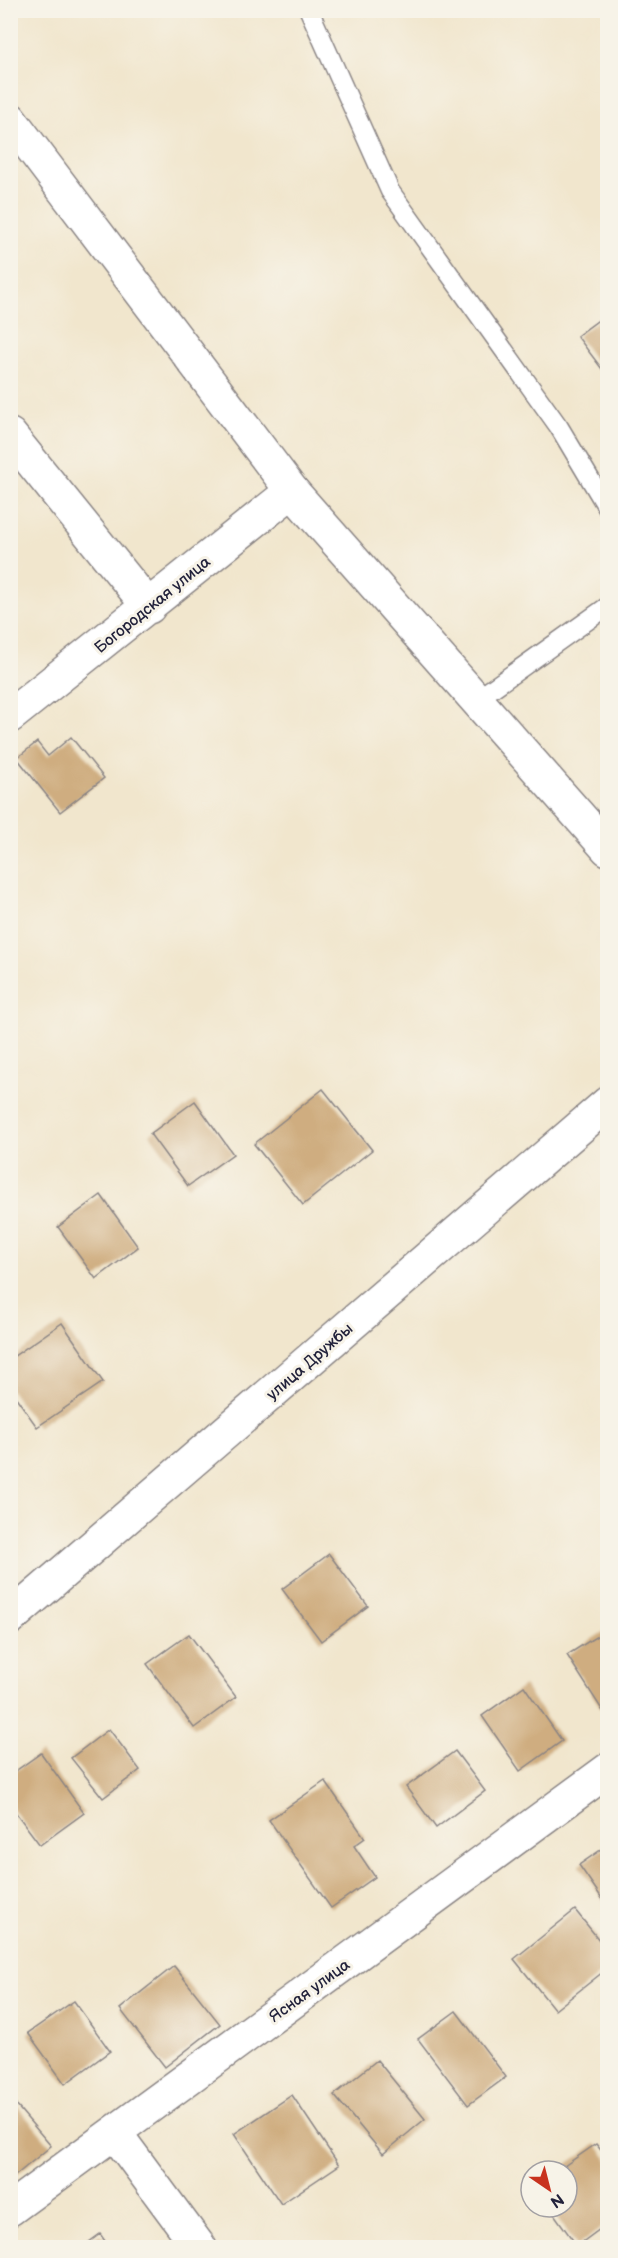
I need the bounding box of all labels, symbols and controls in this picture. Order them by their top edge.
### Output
street label: Богородская улица [91,552,215,658]
street label: улица Дружбы [263,1320,357,1405]
street label: Ясная улица [266,1955,354,2027]
north arrow [519,2159,579,2219]
text: N [546,2189,567,2211]

